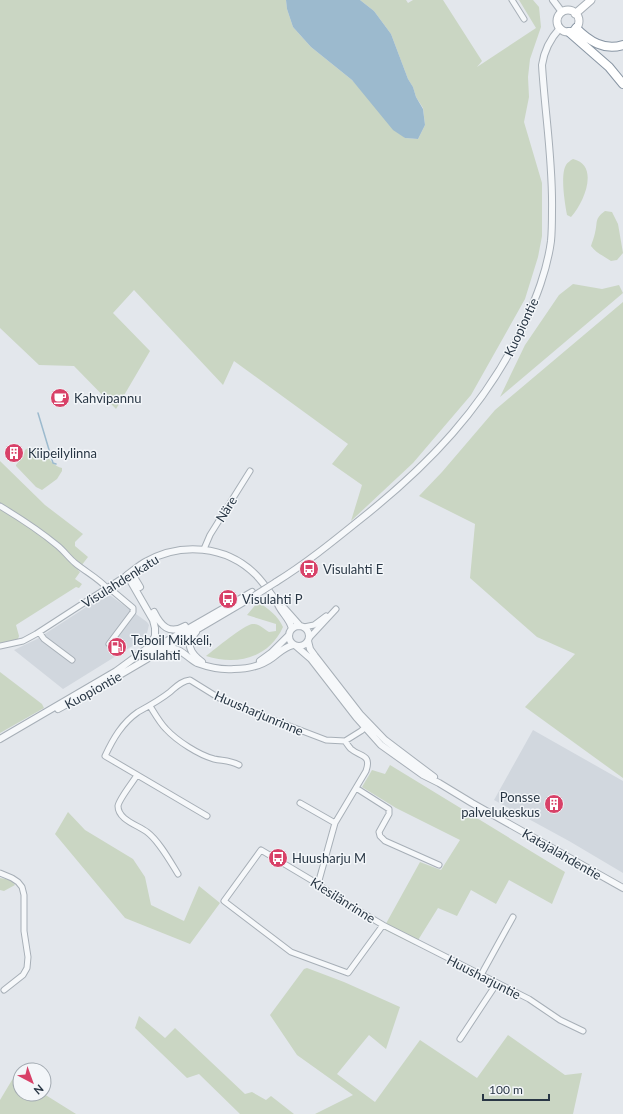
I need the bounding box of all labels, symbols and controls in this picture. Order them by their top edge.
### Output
street label: Kuopiontie [500,295,542,359]
cafe icon: Kahvipannu [49,387,71,409]
place label: Kahvipannu [74,390,141,406]
building icon: Kiipeilylinna [3,442,25,464]
place label: Kiipeilylinna [28,445,97,461]
street label: Näre [212,493,240,525]
street label: Visulahdenkatu [78,551,162,611]
bus stop icon: Visulahti E [298,558,320,580]
place label: Visulahti E [323,561,383,577]
bus stop icon: Visulahti P [217,588,239,610]
place label: Visulahti P [242,591,303,607]
place label: Teboil Mikkeli, Visulahti [131,632,212,663]
fuel station icon: Teboil Mikkeli, Visulahti [106,636,128,658]
street label: Kuopiontie [62,668,124,712]
street label: Huusharjunrinne [212,687,306,739]
place label: Ponsse palvelukeskus [461,789,540,820]
building icon: Ponsse palvelukeskus [543,793,565,815]
street label: Katajalahdentie [520,825,604,883]
bus stop icon: Huusharju M [267,847,289,869]
place label: Huusharju M [292,850,366,866]
street label: Kiesilänrinne [308,874,378,926]
street label: Huusharjuntie [444,952,524,1003]
north arrow [12,1062,52,1102]
scale bar [483,1076,549,1102]
text: N [31,1082,46,1098]
text: 100 m [489,1082,523,1097]

